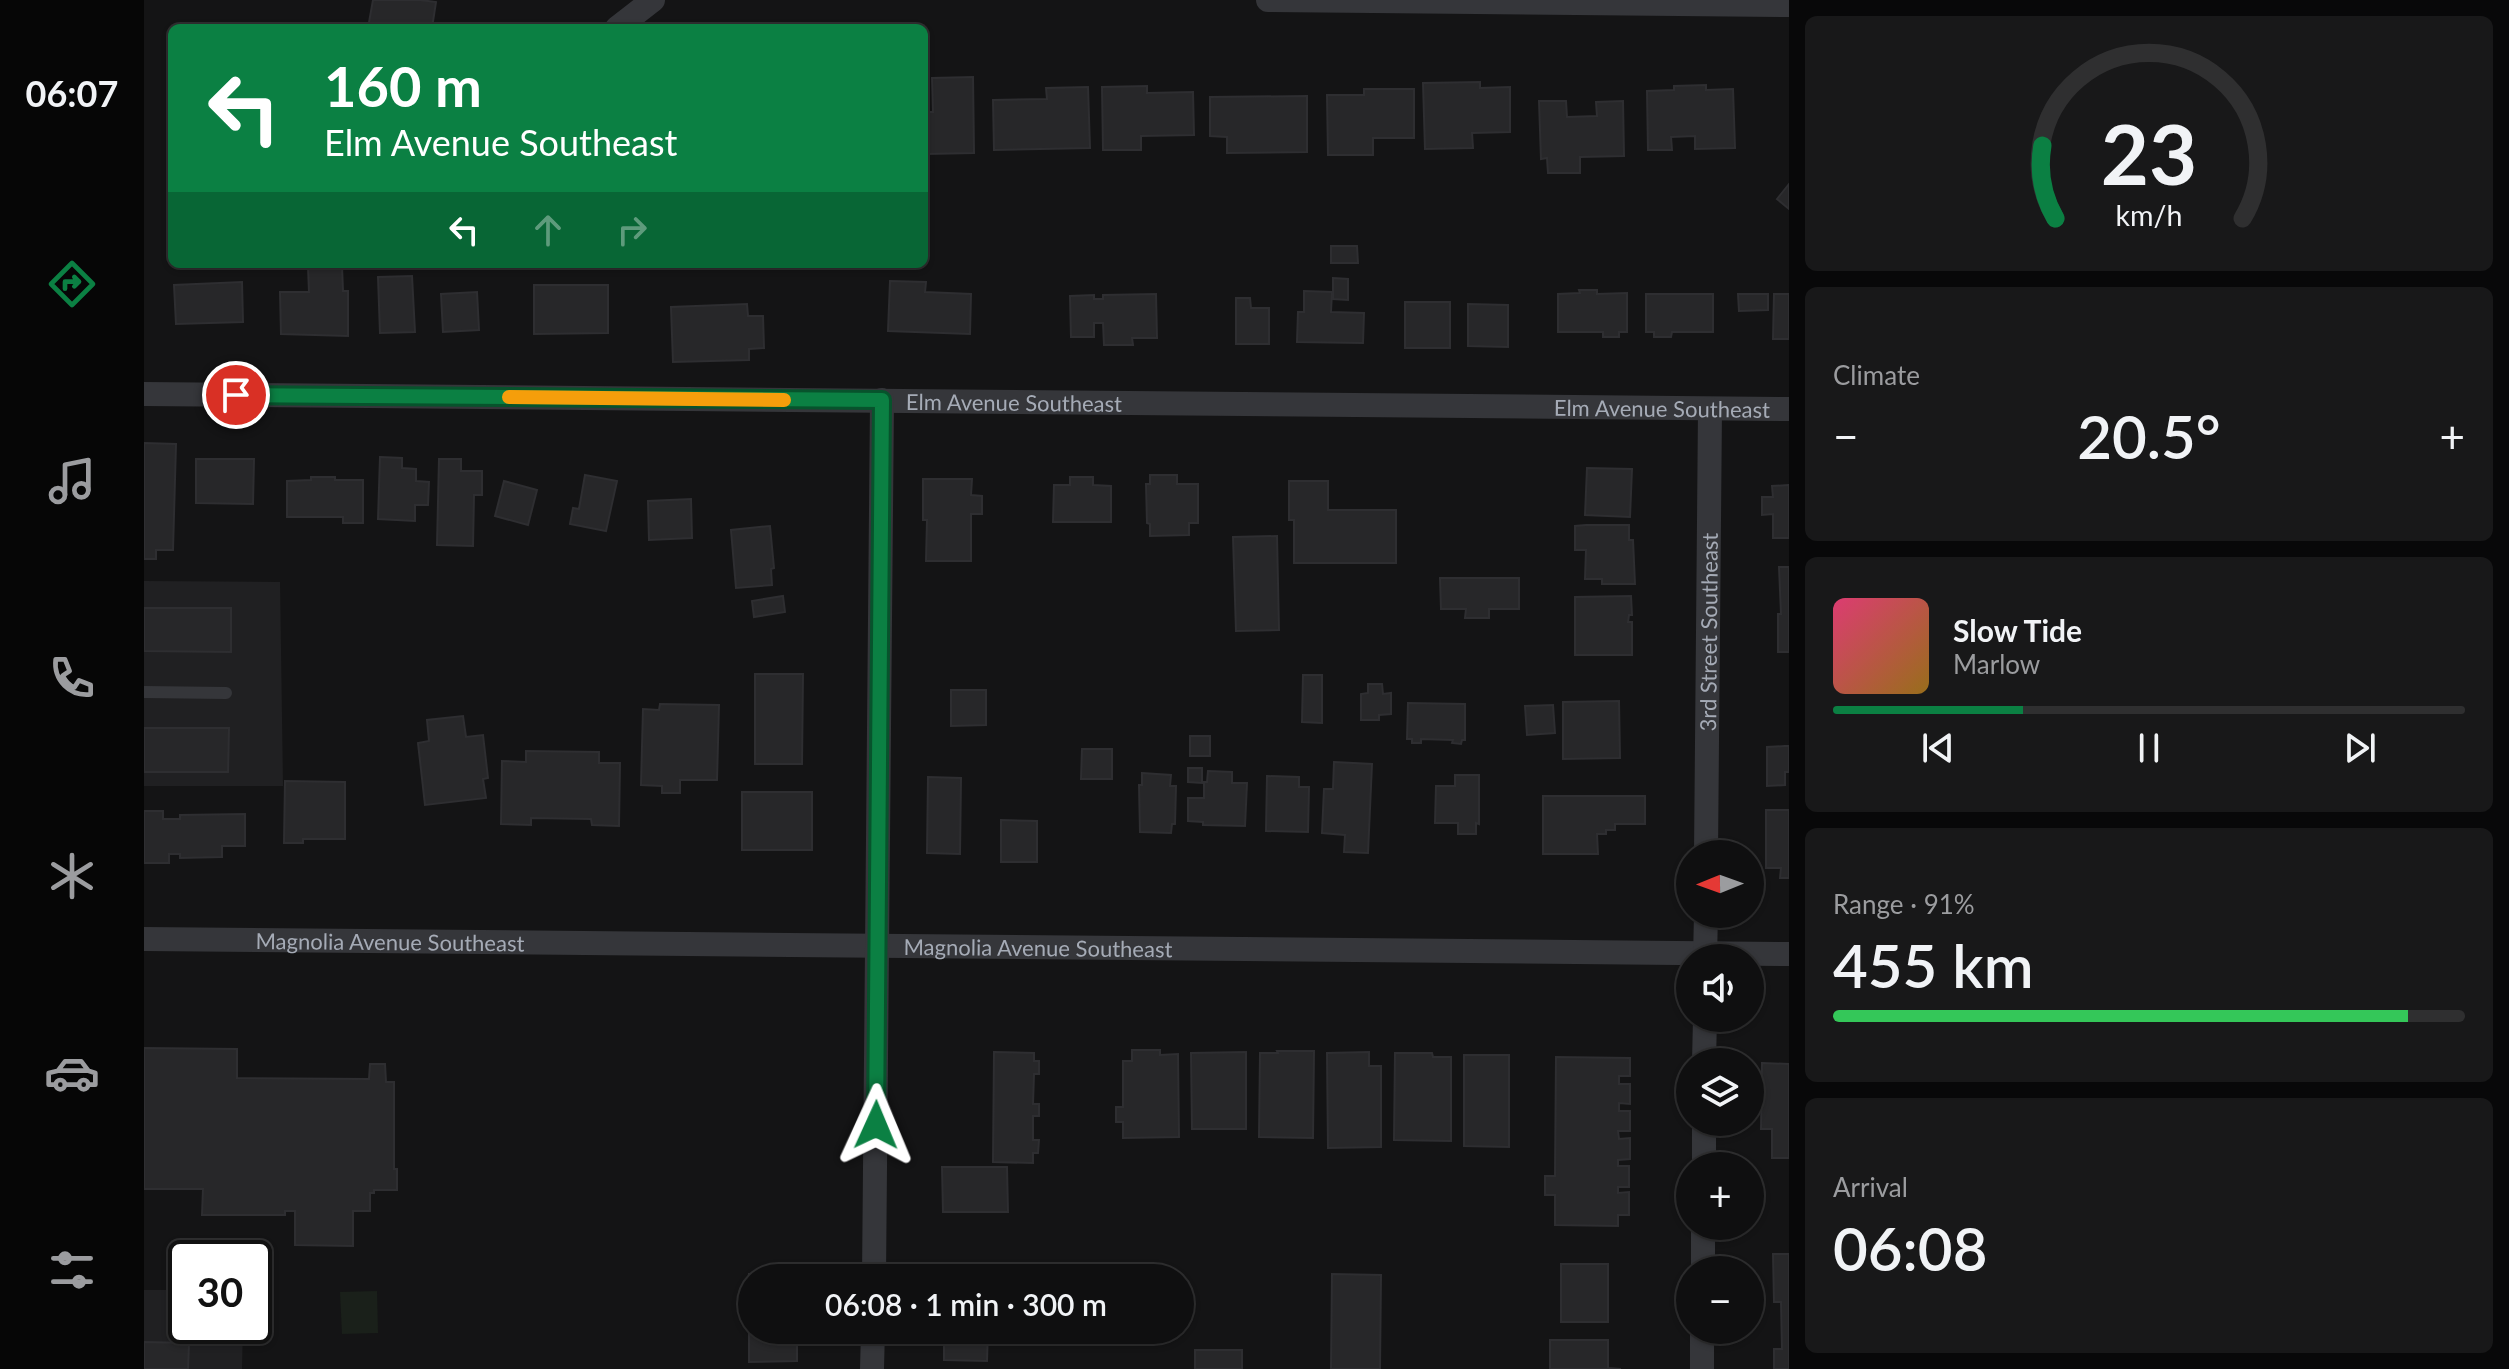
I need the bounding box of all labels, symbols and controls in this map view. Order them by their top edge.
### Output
text: 160 m [324,52,482,119]
icon: left [192,56,296,160]
text: 06:07 [26,71,118,115]
text: 23 [2101,103,2197,203]
text: Elm Avenue Southeast [324,120,677,164]
text: km/h [2116,198,2182,232]
icon: left [442,208,486,252]
icon: ahead [526,208,570,252]
icon: right [610,208,654,252]
icon: directions [44,256,100,312]
text: Climate [1833,359,1920,391]
pin [202,361,270,429]
icon: arrive [214,373,258,417]
street label: Elm Avenue Southeast [906,387,1122,416]
street label: Elm Avenue Southeast [1554,393,1770,422]
text: 20.5° [2077,400,2221,472]
text: − [1833,410,1859,462]
text: + [2439,410,2465,462]
icon: music [44,453,100,509]
street label: 3rd Street Southeast [1694,532,1722,731]
text: Slow Tide [1953,612,2082,648]
text: Marlow [1953,648,2040,680]
icon: phone [44,650,100,706]
icon: previous [1916,726,1960,770]
icon: pause [2127,726,2171,770]
icon: next [2338,726,2382,770]
north arrow [1676,840,1764,928]
map controls [1676,840,1764,1344]
icon: climate [44,848,100,904]
text: Range · 91% [1833,888,1975,920]
street label: Magnolia Avenue Southeast [255,927,525,956]
text: 455 km [1833,929,2034,1001]
street label: Magnolia Avenue Southeast [903,932,1173,962]
button: sound [1676,944,1764,1032]
icon: car [44,1045,100,1101]
button: layers [1676,1048,1764,1136]
position arrow [834,1083,918,1167]
button: + [1676,1152,1764,1240]
text: Arrival [1833,1171,1908,1203]
text: 06:08 [1833,1212,1987,1284]
speed limit sign: 30 [168,1240,272,1344]
icon: filters [44,1242,100,1298]
button: − [1676,1256,1764,1344]
text: 06:08 · 1 min · 300 m [825,1286,1107,1322]

